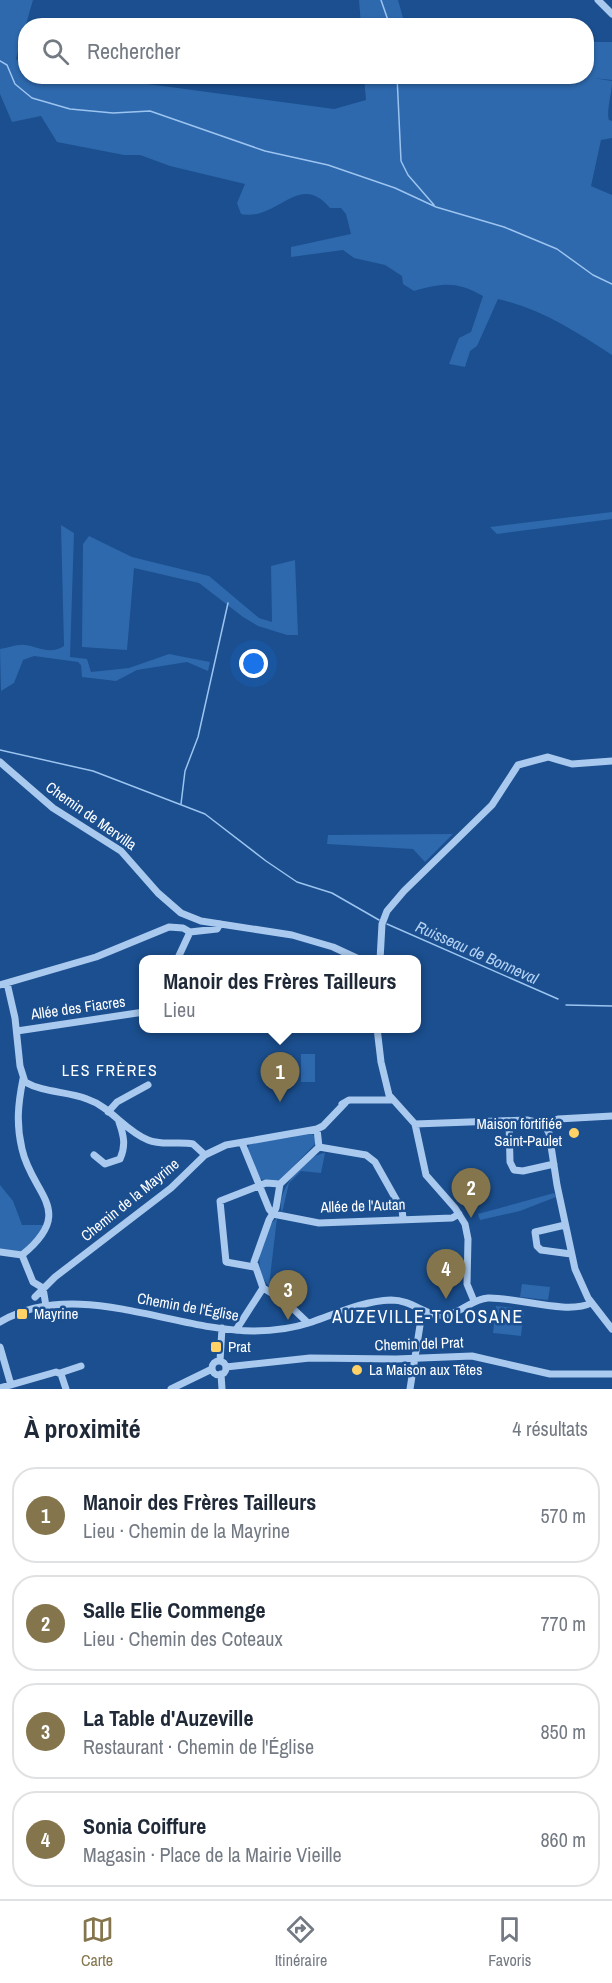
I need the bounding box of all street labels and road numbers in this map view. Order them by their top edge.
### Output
street label: Chemin de Mervilla [42,776,141,855]
street label: Allée des Fiacres [28,990,126,1025]
street label: Chemin de la Mayrine [76,1153,183,1246]
street label: Allée de l'Autan [319,1194,406,1218]
street label: Chemin de l'Église [136,1287,241,1326]
street label: Chemin del Prat [374,1331,464,1356]

